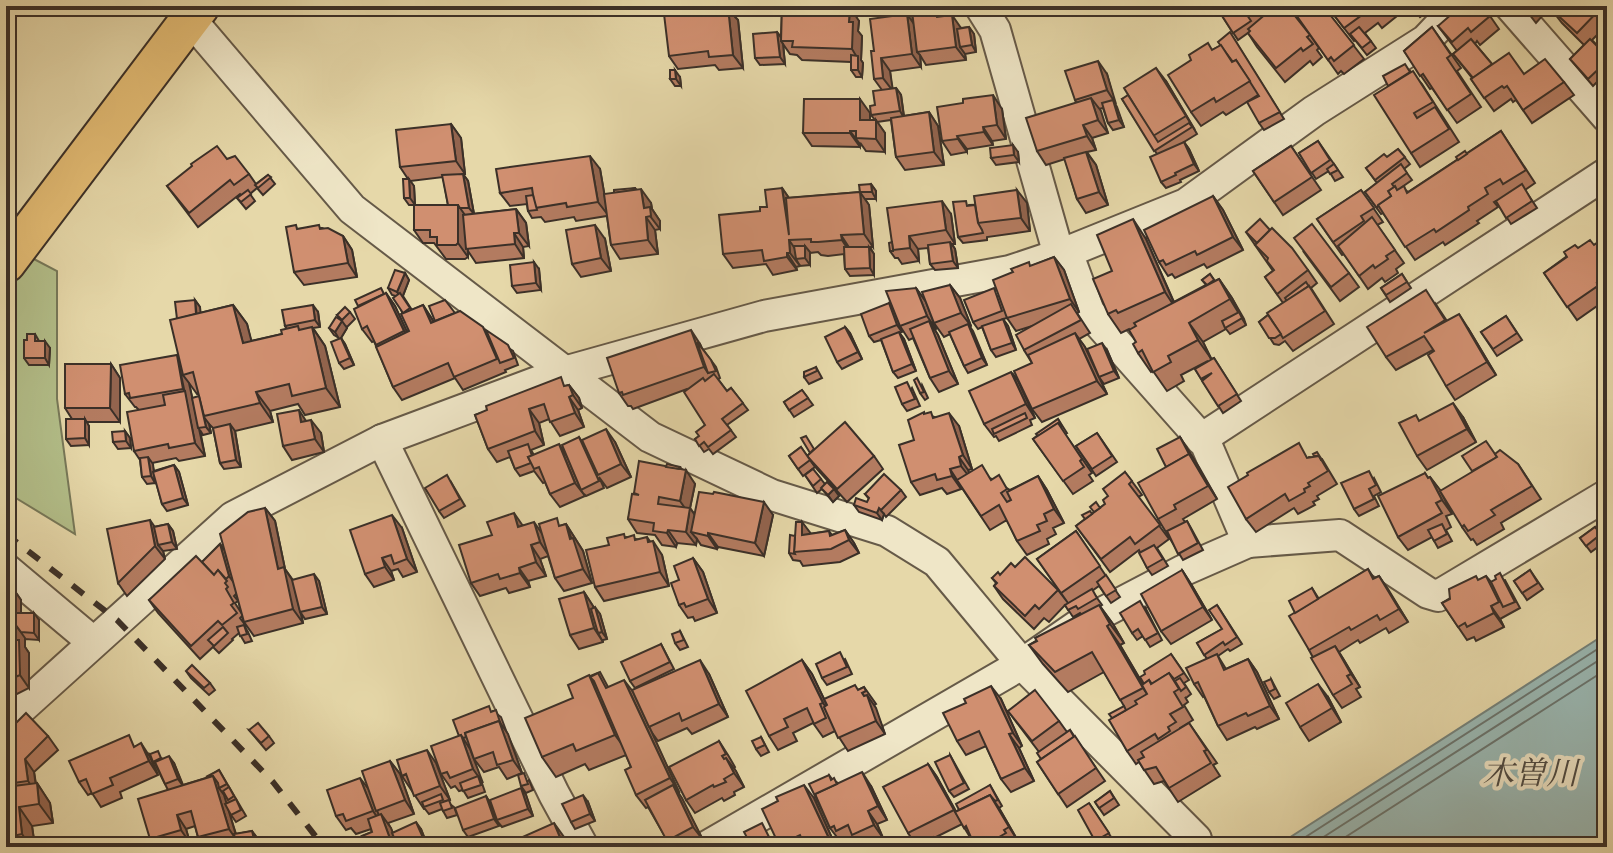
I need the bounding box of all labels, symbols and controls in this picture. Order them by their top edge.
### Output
water label: 木曽川 [1482,752,1581,794]

